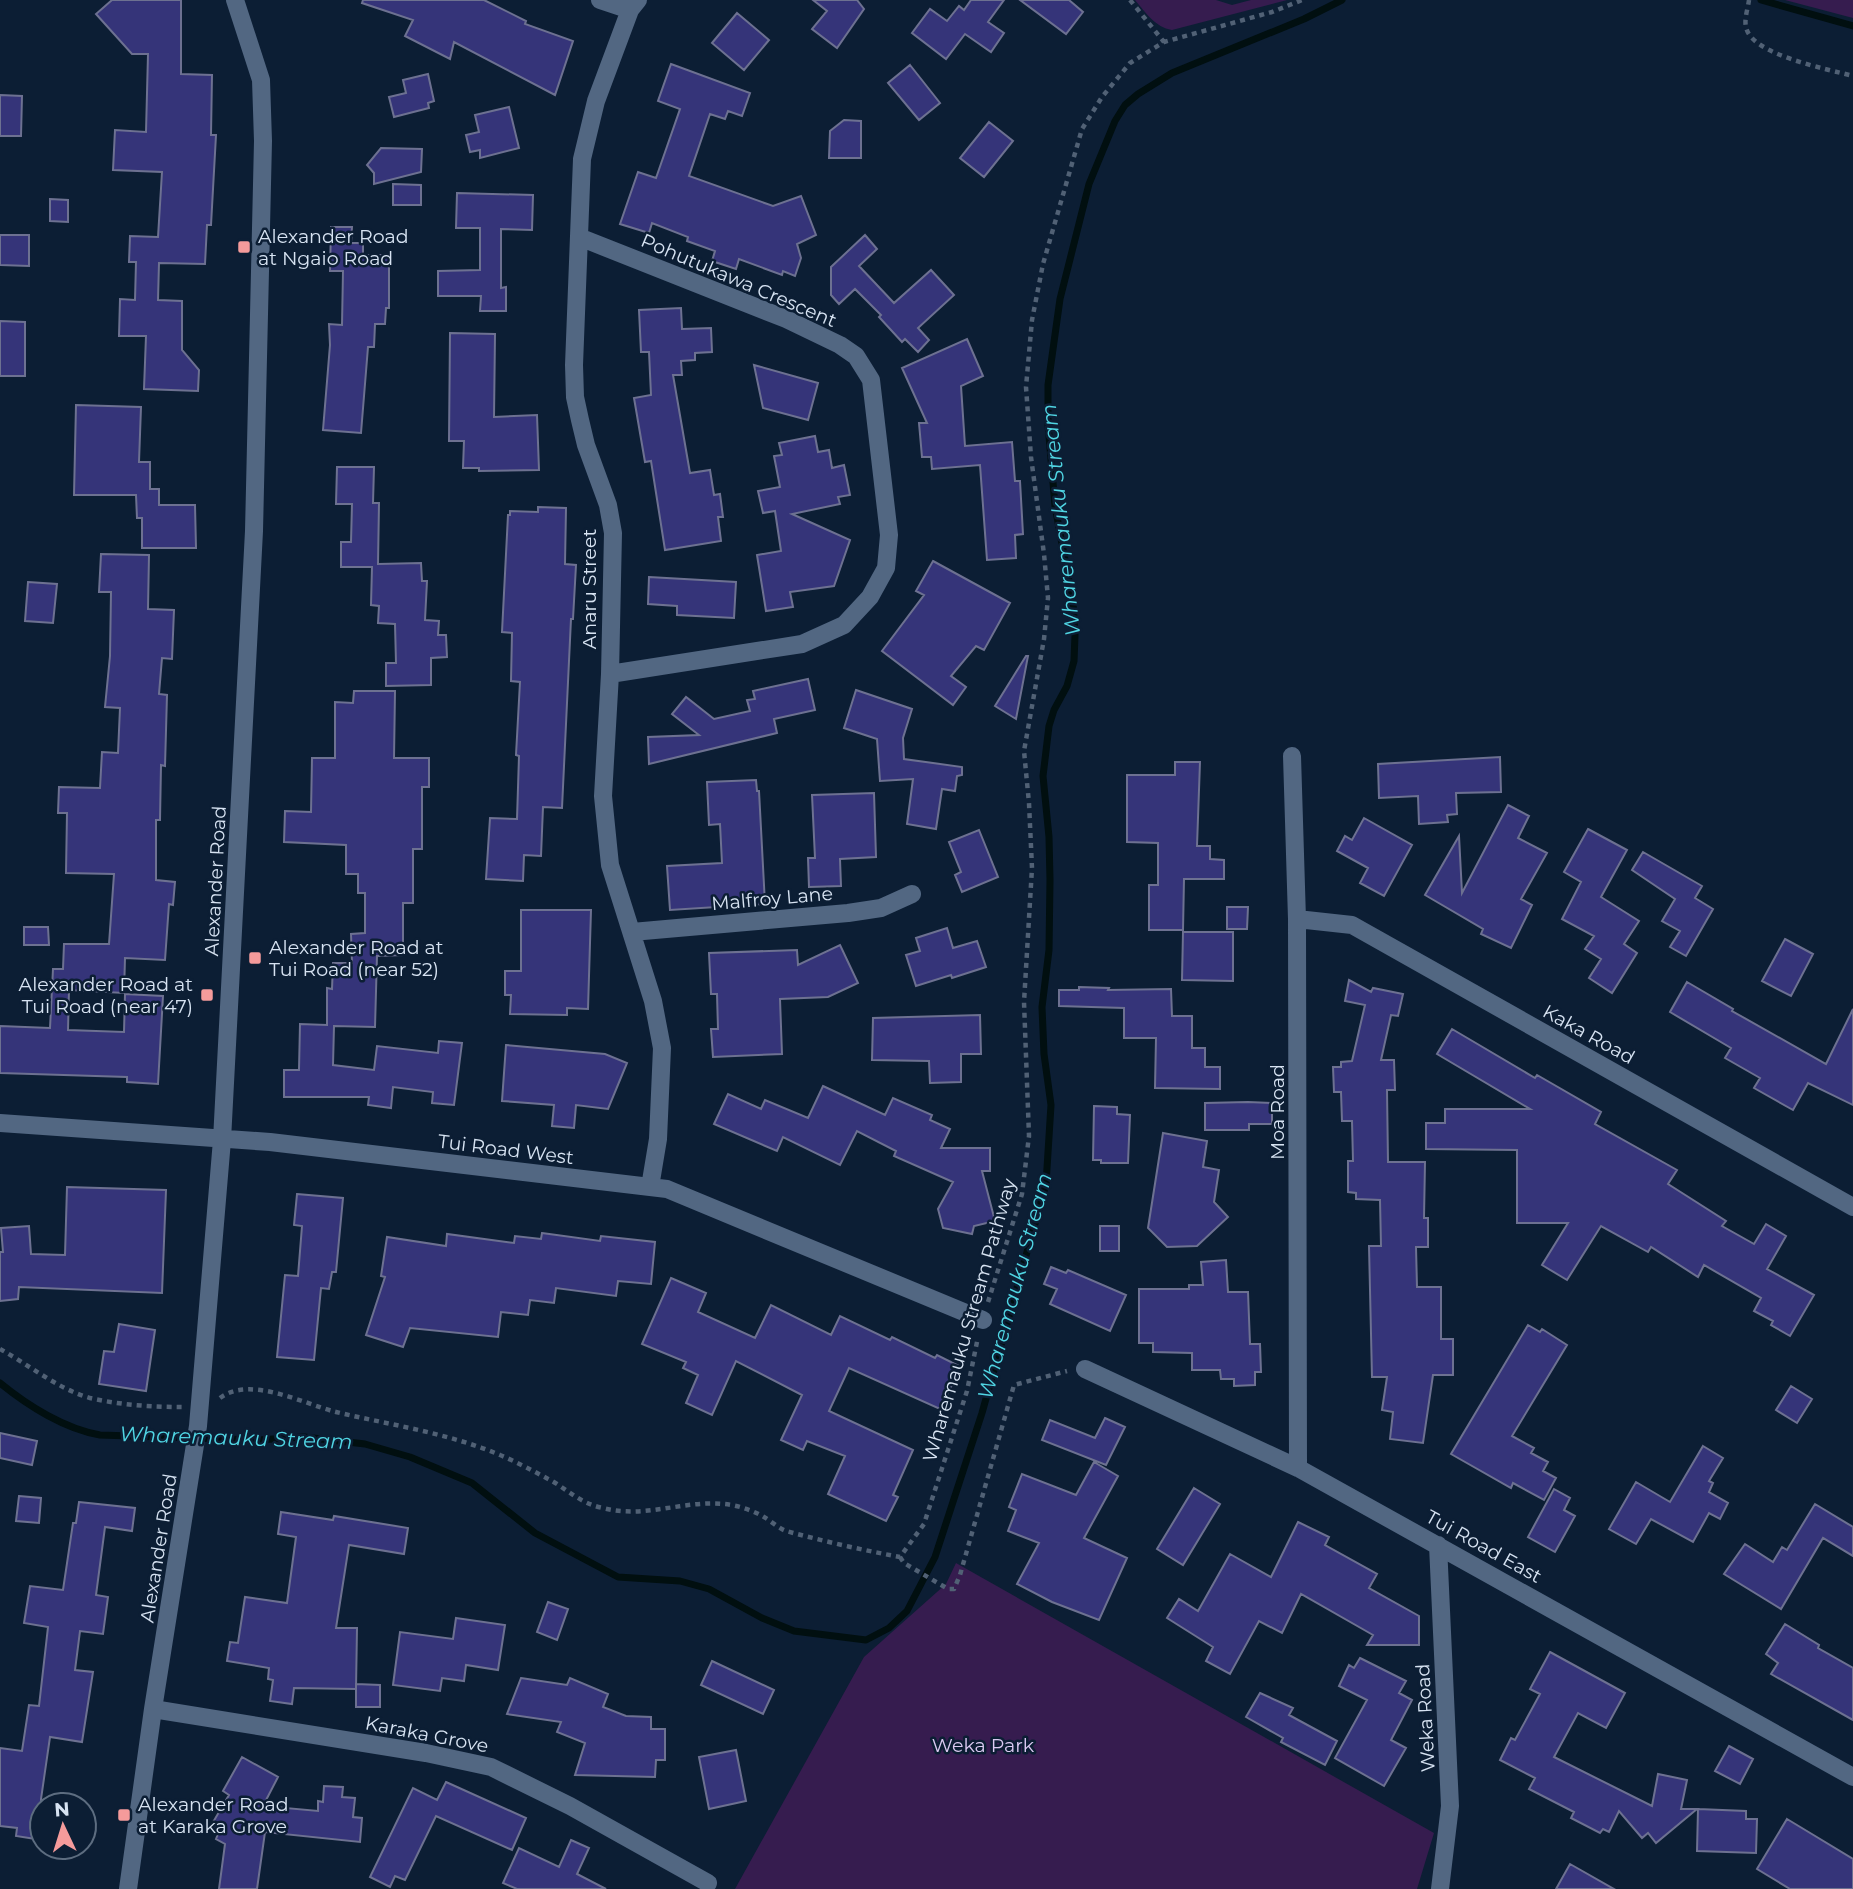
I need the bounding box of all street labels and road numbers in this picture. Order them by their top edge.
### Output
street label: Pohutukawa Crescent [638,229,840,332]
street label: Anaru Street [578,528,601,649]
street label: Alexander Road [200,805,231,957]
street label: Malfroy Lane [710,882,834,915]
street label: Kaka Road [1539,1000,1639,1069]
street label: Moa Road [1266,1064,1289,1160]
street label: Tui Road West [437,1130,575,1169]
street label: Wharemauku Stream Pathway [918,1175,1021,1464]
street label: Alexander Road [135,1472,182,1624]
street label: Tui Road East [1422,1505,1546,1588]
street label: Weka Road [1411,1663,1440,1773]
street label: Karaka Grove [363,1711,490,1758]

